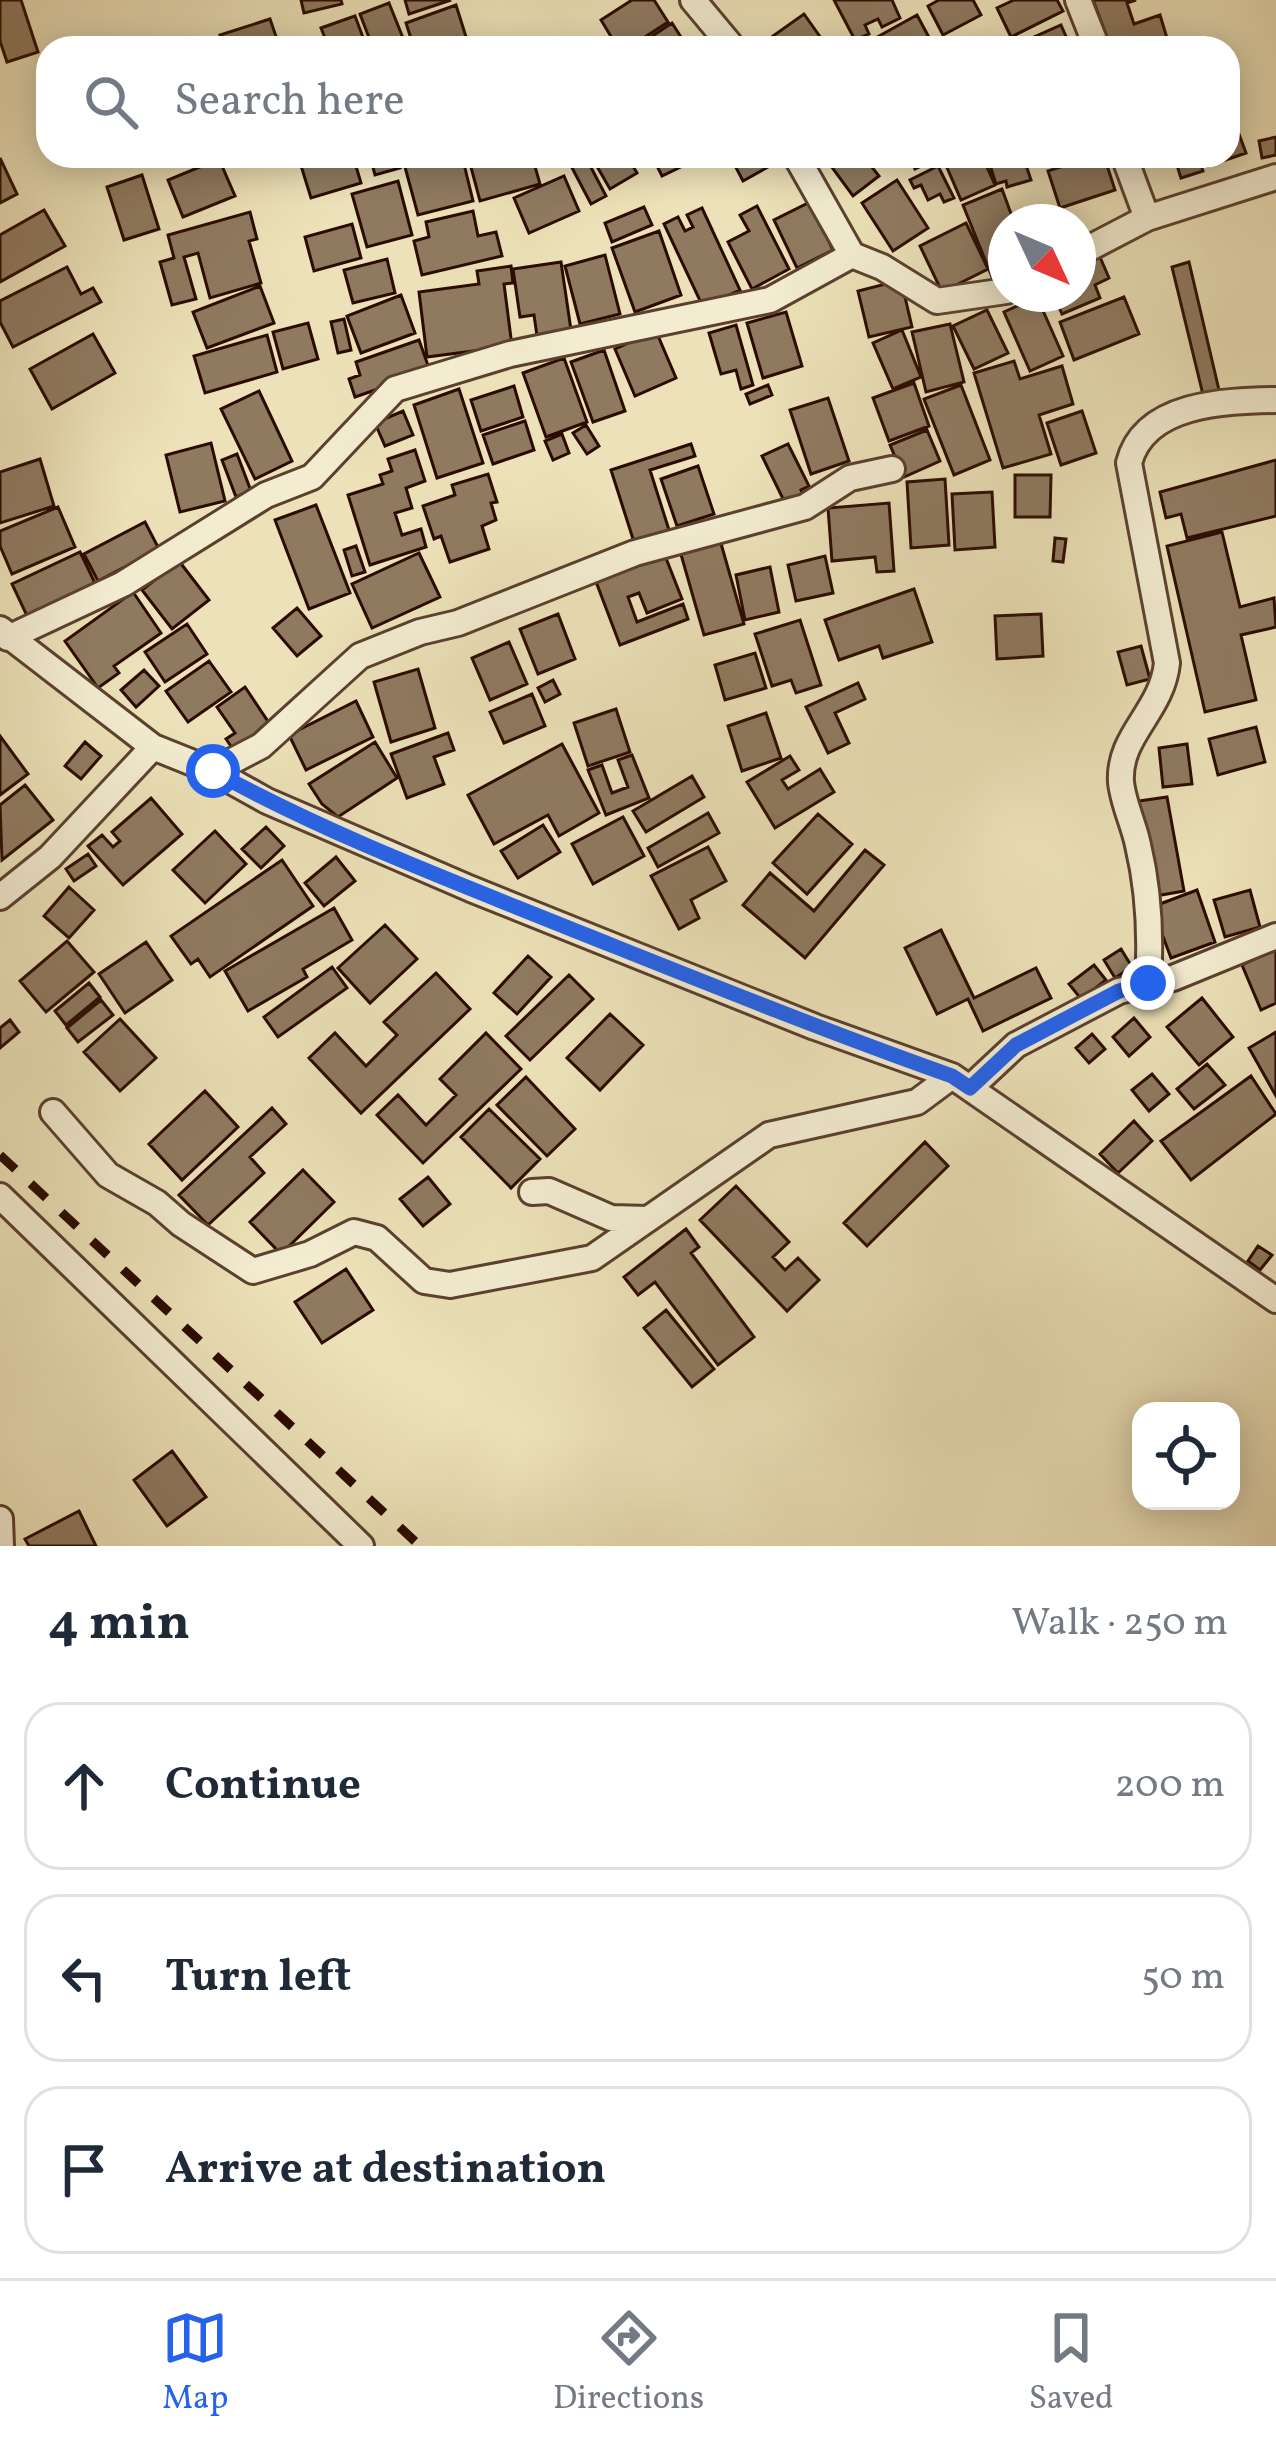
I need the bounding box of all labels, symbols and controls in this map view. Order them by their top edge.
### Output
search box [36,36,1240,168]
icon: search [78,69,144,135]
text: Search here [174,71,405,134]
north arrow [988,204,1096,312]
route start [186,744,240,798]
route end [1121,956,1175,1010]
map controls [1132,1402,1240,1510]
button: locate [1132,1402,1240,1510]
text: 4 min [48,1589,190,1660]
text: Walk · 250 m [1011,1597,1228,1651]
icon: ahead [51,1753,117,1819]
text: Continue [165,1755,361,1818]
text: 200 m [1114,1759,1225,1813]
icon: left [51,1945,117,2011]
text: Turn left [165,1947,351,2010]
text: 50 m [1141,1951,1225,2005]
icon: arrive [51,2137,117,2203]
text: Arrive at destination [165,2139,606,2202]
tab: Map [162,2305,228,2423]
tab: Directions [553,2305,704,2423]
tab: Saved [1029,2305,1114,2423]

